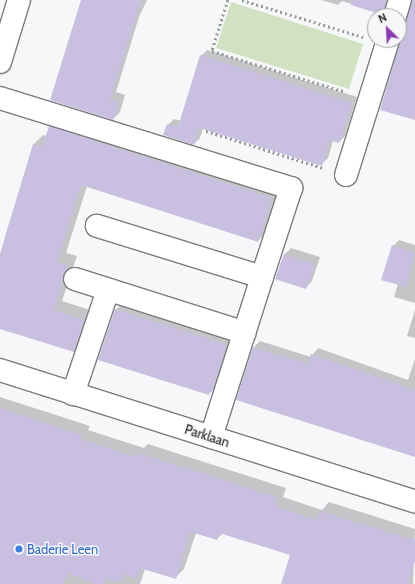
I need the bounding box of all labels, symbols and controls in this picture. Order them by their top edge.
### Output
north arrow [367,8,407,48]
text: N [376,10,389,26]
street label: Parklaan [183,421,231,451]
place label: Baderie Leen [27,541,98,557]
marker: Baderie Leen [14,544,24,554]

